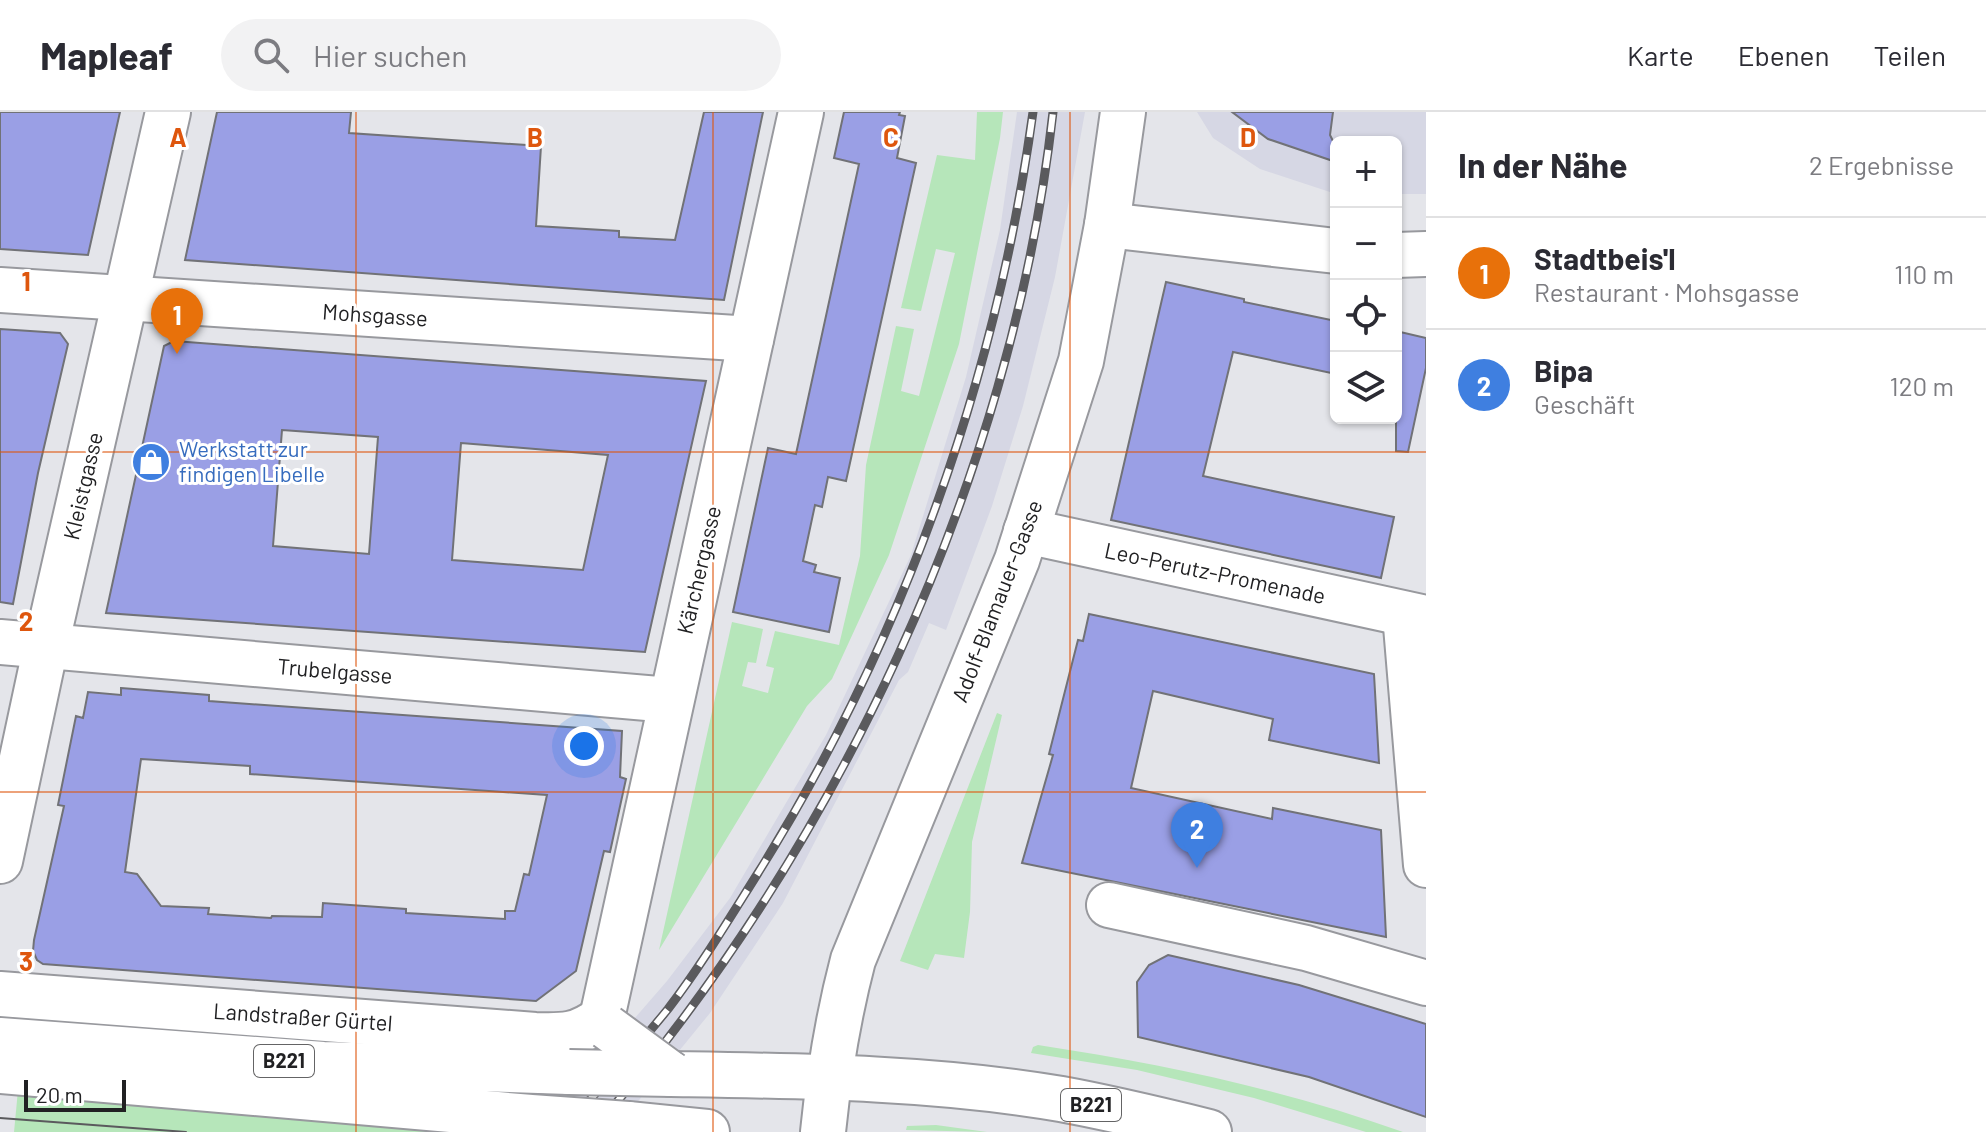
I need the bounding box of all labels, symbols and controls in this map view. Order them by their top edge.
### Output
search box [221,19,781,91]
text: Mapleaf [40,32,173,78]
icon: search [249,33,293,77]
text: Hier suchen [313,37,467,73]
text: Karte [1627,38,1694,72]
text: Ebenen [1738,38,1830,72]
text: Teilen [1874,38,1946,72]
text: A [169,121,187,152]
text: B [527,121,543,152]
text: C [883,121,899,152]
text: D [1240,121,1256,152]
map controls [1330,136,1402,424]
button: + [1330,136,1402,208]
text: In der Nähe [1458,144,1628,185]
text: 2 Ergebnisse [1809,149,1954,180]
button: − [1330,208,1402,280]
text: Stadtbeis'l [1534,240,1675,276]
text: 1 [1479,258,1489,289]
text: 110 m [1894,258,1954,289]
text: 1 [21,265,31,296]
text: Restaurant · Mohsgasse [1534,276,1800,307]
button: locate [1330,280,1402,352]
pin: 1 [151,288,203,354]
street label: Mohsgasse [321,297,429,331]
button: layers [1330,352,1402,424]
text: Bipa [1534,352,1593,388]
text: 2 [1477,370,1491,401]
text: 120 m [1890,370,1954,401]
text: Geschäft [1534,388,1636,419]
street label: Kleistgasse [57,429,107,542]
place label: Werkstatt zur findigen Libelle [179,435,325,486]
shop icon: Werkstatt zur findigen Libelle [130,441,172,483]
street label: Adolf-Blamauer-Gasse [946,496,1047,705]
street label: Kärchergasse [671,503,725,636]
street label: Leo-Perutz-Promenade [1102,536,1328,608]
text: 2 [19,605,33,636]
street label: Trubelgasse [276,652,394,688]
your location [564,726,604,766]
pin: 2 [1171,802,1223,868]
text: 3 [19,945,33,976]
street label: Landstraßer Gürtel [213,997,394,1035]
road number: B221 [254,1045,314,1077]
scale bar [24,1076,126,1112]
text: 20 m [36,1081,83,1107]
road number: B221 [1061,1089,1121,1121]

